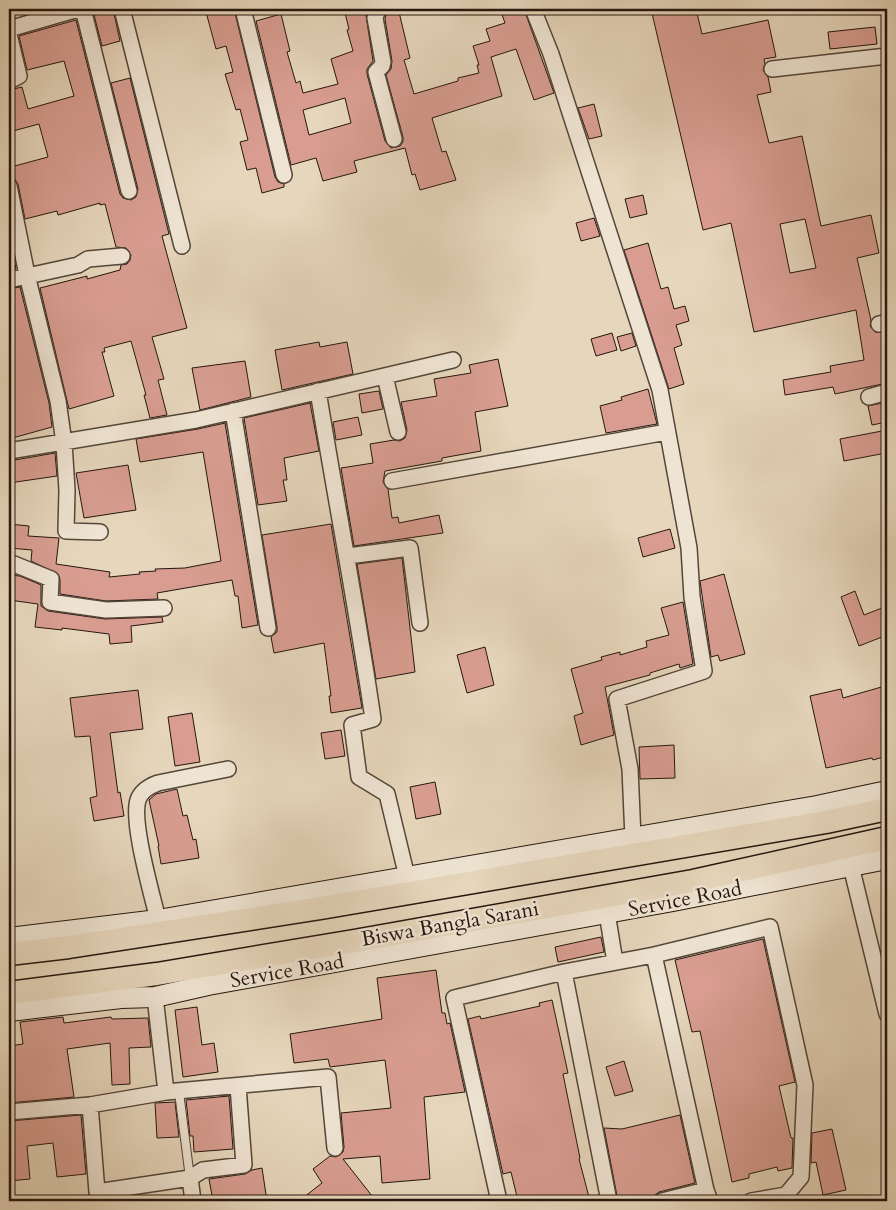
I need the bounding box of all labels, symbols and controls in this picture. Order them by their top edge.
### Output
street label: Service Road [626,874,744,924]
street label: Biswa Bangla Sarani [359,894,541,954]
street label: Service Road [228,947,346,995]

